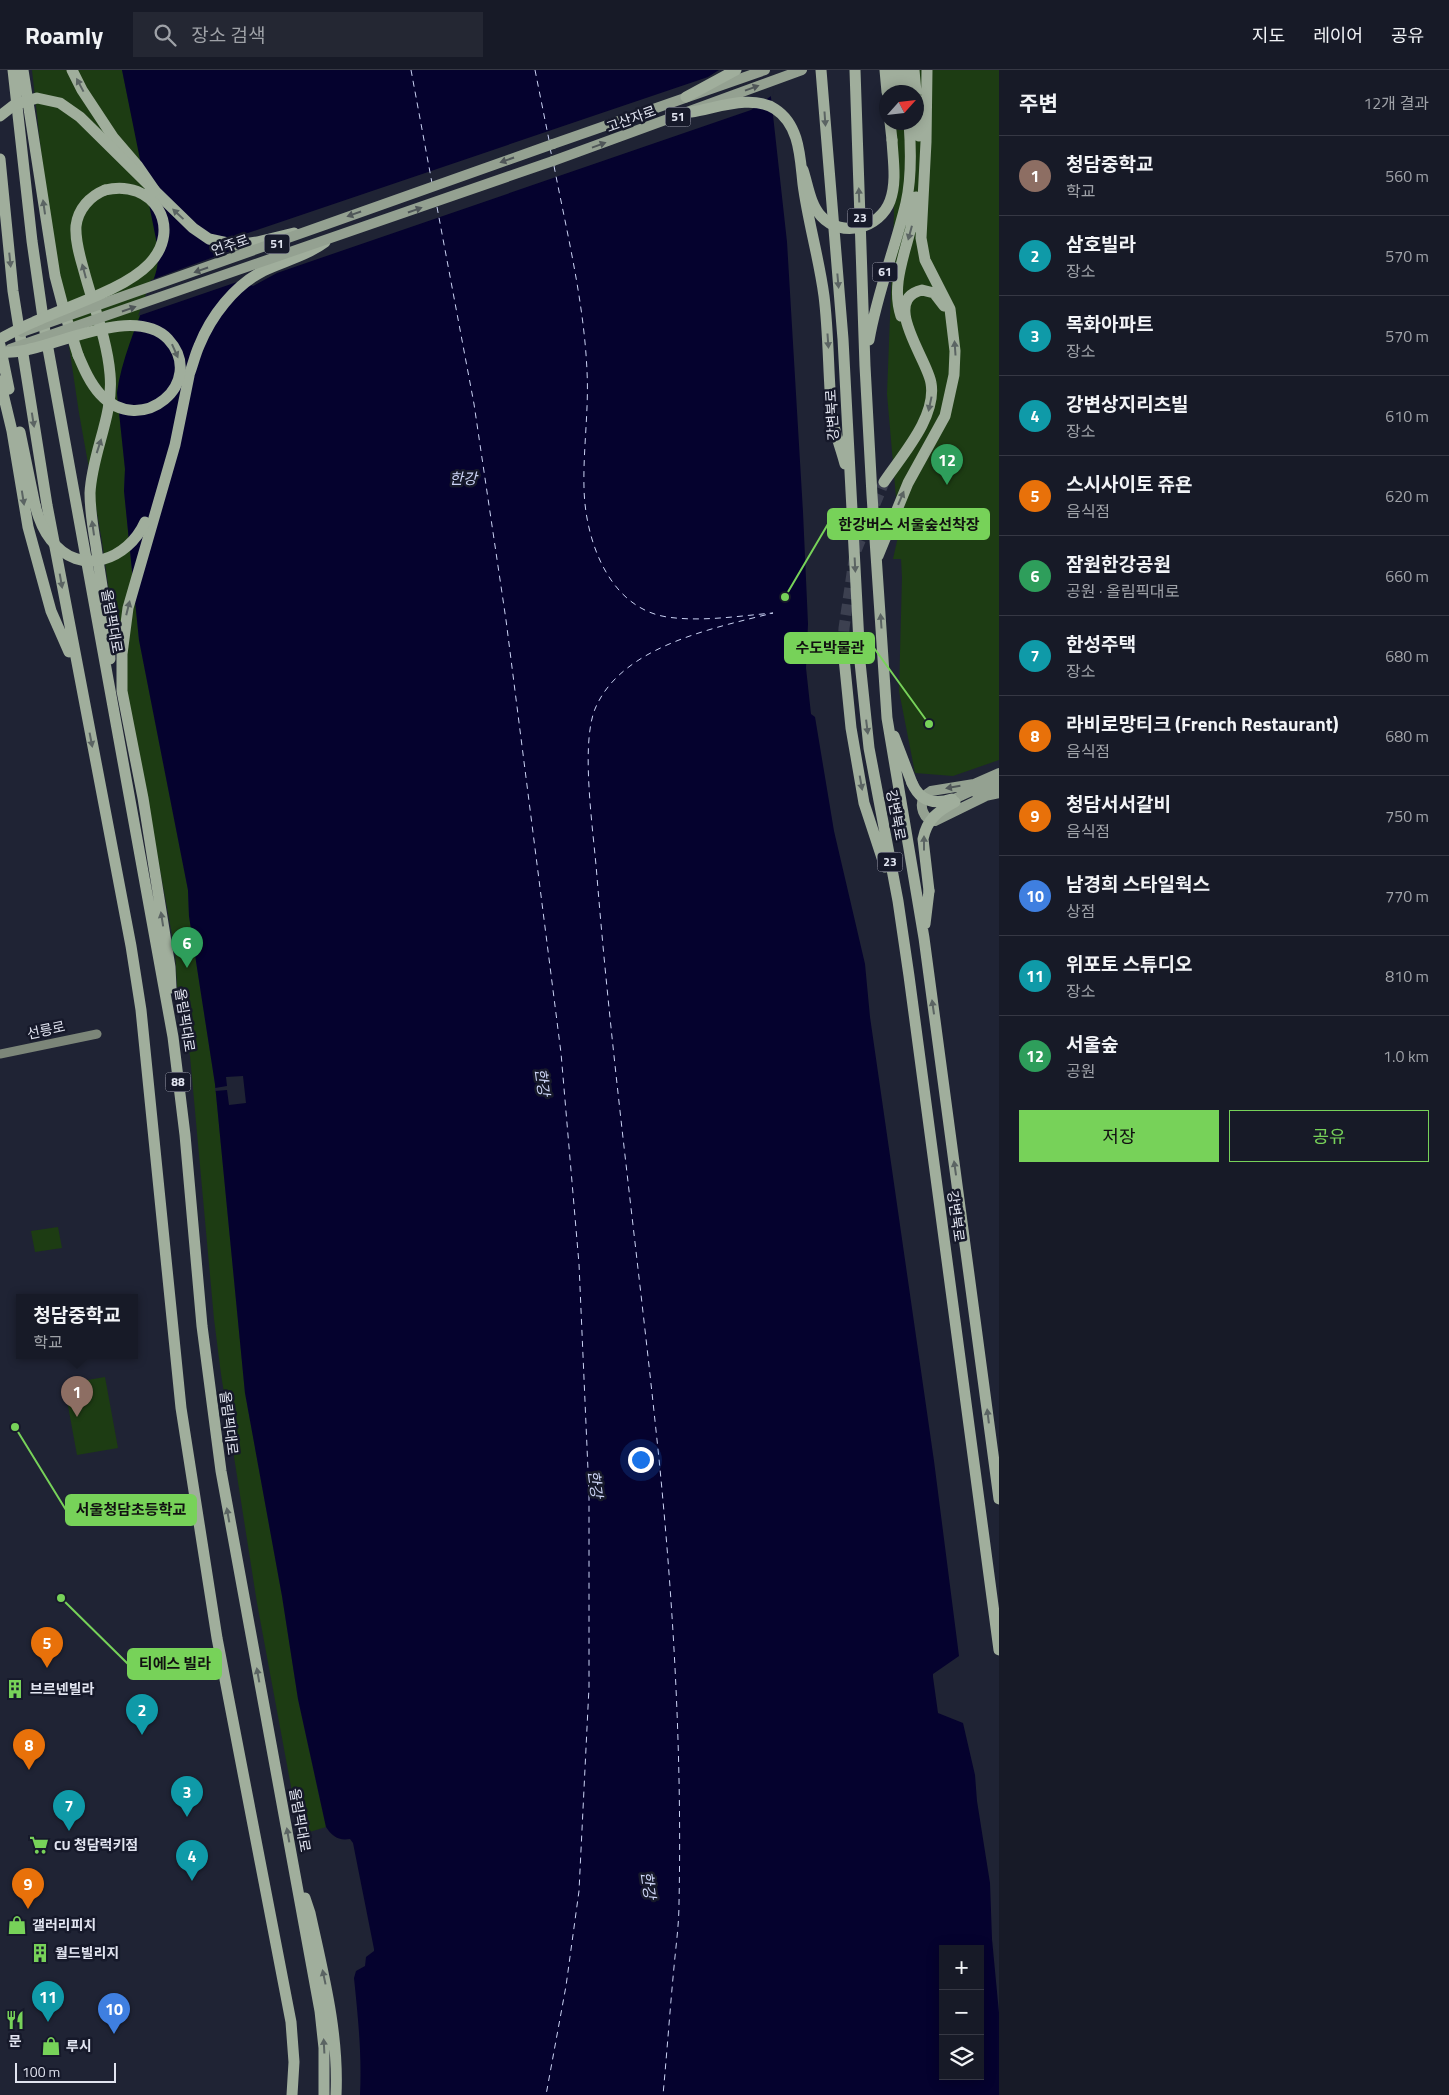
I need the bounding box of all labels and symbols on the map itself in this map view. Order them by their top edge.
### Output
one-way arrow [76,78,84,92]
one-way arrow [744,84,759,91]
north arrow [879,85,924,130]
street label: 고산자로 [603,100,659,137]
road number: 51 [666,108,690,126]
one-way arrow [821,111,829,127]
one-way arrow [592,141,607,148]
one-way arrow [499,156,514,164]
one-way arrow [855,187,863,203]
one-way arrow [40,199,48,215]
one-way arrow [408,206,423,214]
one-way arrow [172,208,184,220]
road number: 23 [848,208,872,228]
one-way arrow [346,210,361,218]
one-way arrow [905,226,913,241]
street label: 언주로 [208,228,252,261]
road number: 51 [264,234,290,253]
one-way arrow [6,252,14,268]
road number: 61 [872,262,898,282]
one-way arrow [80,264,88,279]
one-way arrow [194,267,209,274]
one-way arrow [834,273,842,289]
one-way arrow [122,305,137,313]
one-way arrow [825,333,833,349]
one-way arrow [950,339,958,355]
one-way arrow [171,344,179,358]
street label: 강변북로 [820,389,843,441]
one-way arrow [926,396,934,411]
one-way arrow [30,413,38,429]
one-way arrow [95,439,103,454]
pin: 12 [931,444,963,485]
water label: 한강 [449,467,479,490]
one-way arrow [19,490,27,506]
one-way arrow [898,491,906,505]
callout: 한강버스 서울숲선착장 [828,509,989,539]
text: 한강버스 서울숲선착장 [838,513,980,536]
one-way arrow [89,520,97,536]
one-way arrow [851,557,859,573]
one-way arrow [57,573,65,589]
street label: 올림픽대로 [97,587,128,655]
one-way arrow [124,600,132,615]
one-way arrow [876,613,884,629]
callout: 수도박물관 [785,633,874,663]
text: 수도박물관 [795,636,865,659]
one-way arrow [863,719,871,735]
one-way arrow [88,733,96,749]
one-way arrow [857,776,865,792]
one-way arrow [944,784,960,792]
street label: 강변북로 [881,788,912,842]
one-way arrow [920,834,928,850]
road number: 23 [878,852,902,872]
one-way arrow [158,911,166,927]
pin: 6 [171,927,203,968]
street label: 올림픽대로 [170,986,201,1053]
one-way arrow [929,999,937,1015]
street label: 선릉로 [25,1015,67,1044]
water label: 한강 [529,1067,556,1099]
road number: 88 [166,1072,190,1092]
one-way arrow [951,1160,959,1176]
street label: 강변북로 [943,1189,970,1243]
pin: 1 [61,1376,93,1417]
street label: 올림픽대로 [215,1390,244,1456]
one-way arrow [984,1407,992,1423]
your location [628,1447,654,1473]
water label: 한강 [582,1469,609,1501]
callout: 서울청담초등학교 [66,1495,196,1525]
text: 서울청담초등학교 [76,1498,186,1521]
one-way arrow [224,1507,232,1523]
pin: 5 [31,1627,63,1668]
callout: 티에스 빌라 [128,1649,221,1679]
text: 티에스 빌라 [139,1652,211,1675]
one-way arrow [254,1666,262,1682]
building icon: 브르넨빌라 [4,1678,26,1700]
place label: 브르넨빌라 [30,1678,95,1699]
pin: 2 [126,1694,158,1735]
pin: 8 [13,1729,45,1770]
pin: 3 [171,1776,203,1817]
street label: 올림픽대로 [285,1786,316,1854]
pin: 7 [53,1790,85,1831]
one-way arrow [283,1826,291,1842]
supermarket icon: CU 청담럭키점 [28,1834,50,1856]
place label: CU 청담럭키점 [54,1834,138,1855]
pin: 4 [176,1840,208,1881]
pin: 9 [12,1868,44,1909]
water label: 한강 [635,1870,662,1902]
shop icon: 갤러리피치 [6,1914,28,1936]
place label: 갤러리피치 [32,1914,96,1935]
building icon: 월드빌리지 [29,1942,51,1964]
place label: 월드빌리지 [55,1942,119,1963]
one-way arrow [320,1970,328,1985]
pin: 11 [32,1981,64,2022]
pin: 10 [98,1993,130,2034]
restaurant icon: 문 [4,2009,26,2031]
place label: 문 [9,2030,22,2051]
shop icon: 루시 [40,2035,62,2057]
place label: 루시 [66,2035,92,2056]
one-way arrow [320,2038,328,2054]
scale bar [15,2060,116,2083]

